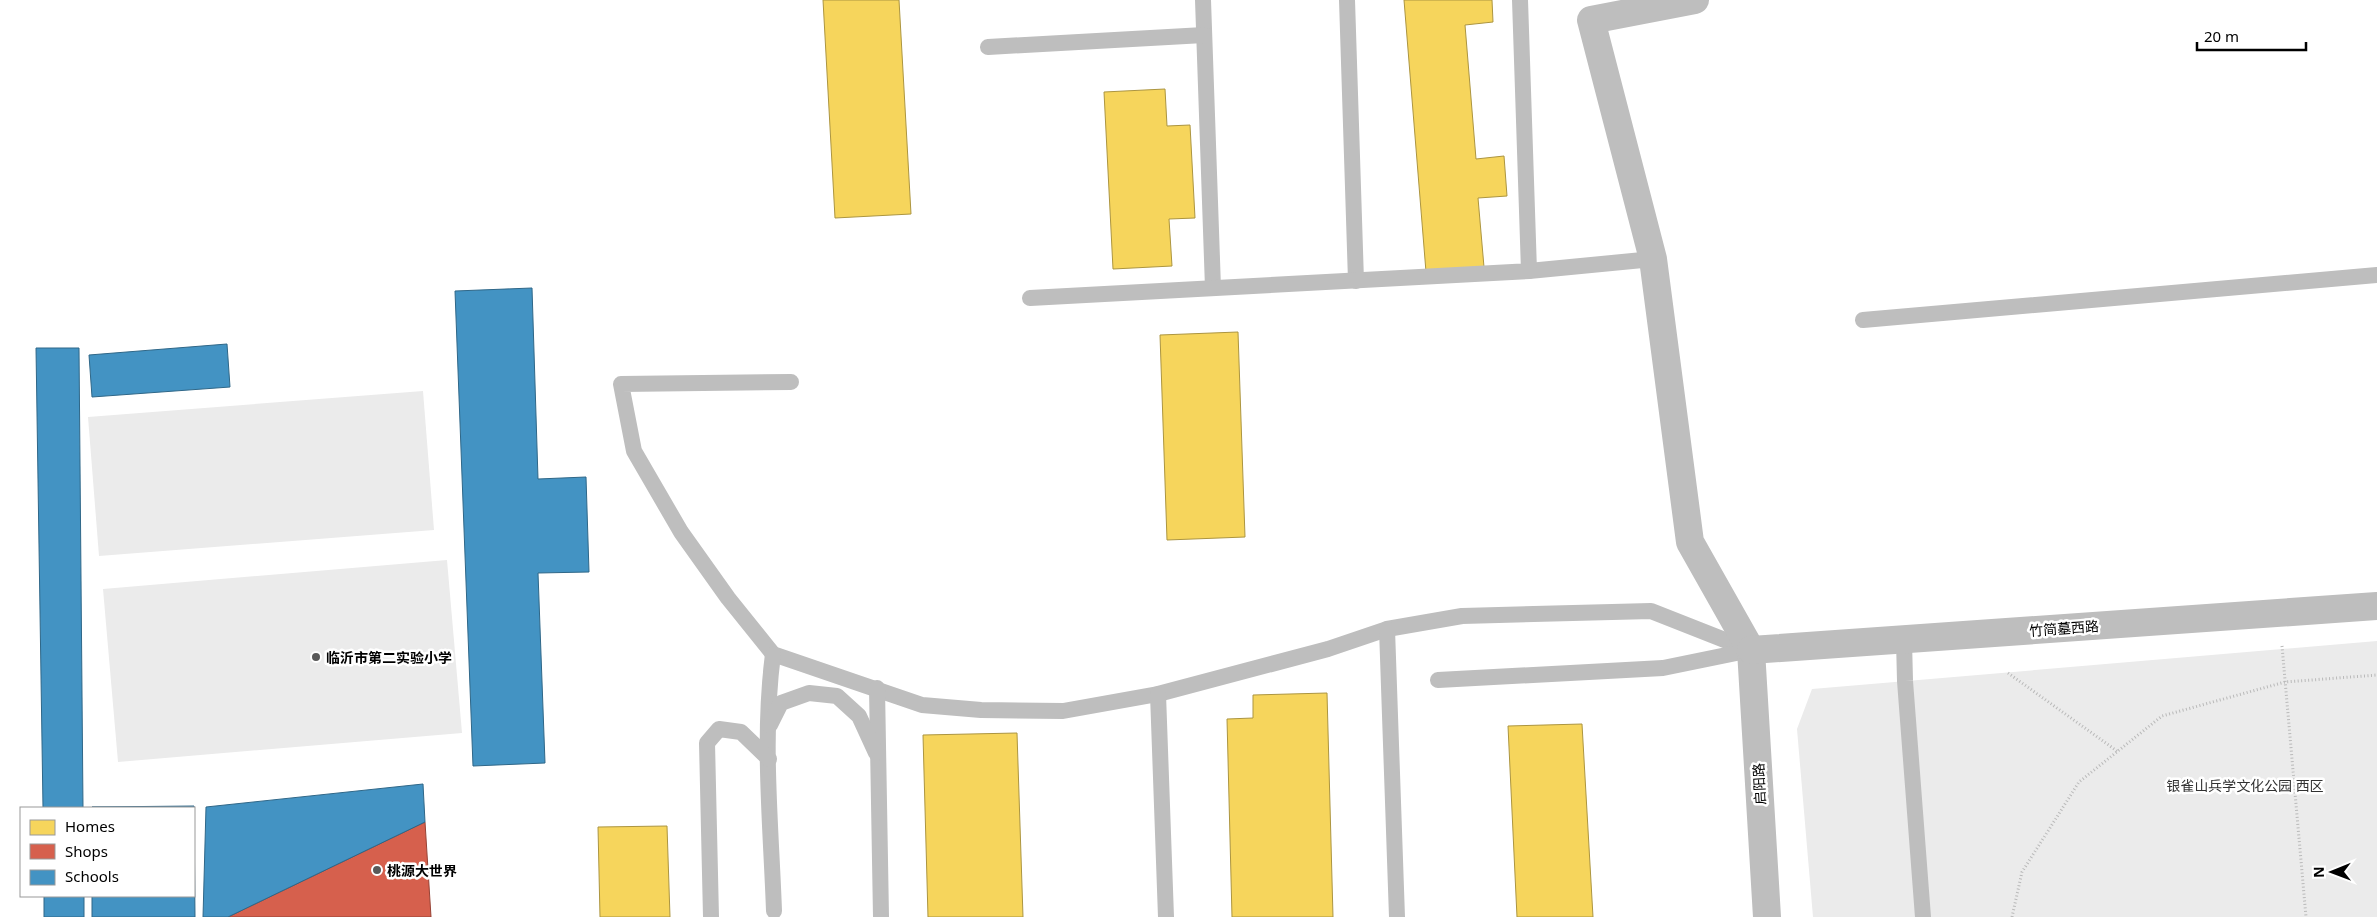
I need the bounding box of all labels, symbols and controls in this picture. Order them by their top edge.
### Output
scale bar [2197,20,2306,52]
text: 20 m [2204,26,2239,46]
street label: 竹简墓西路 [2028,616,2100,640]
place label: 临沂市第二实验小学 [326,648,452,667]
marker: 临沂市第二实验小学 [310,651,322,663]
street label: 启阳路 [1748,763,1770,805]
park label: 银雀山兵学文化公园 西区 [2166,776,2324,795]
legend [20,807,195,897]
text: Homes [65,816,115,836]
text: Shops [65,841,108,861]
north arrow [2307,847,2357,897]
place label: 桃源大世界 [387,861,457,880]
marker: 桃源大世界 [371,864,383,876]
text: Schools [65,866,119,886]
text: N [2309,866,2328,878]

